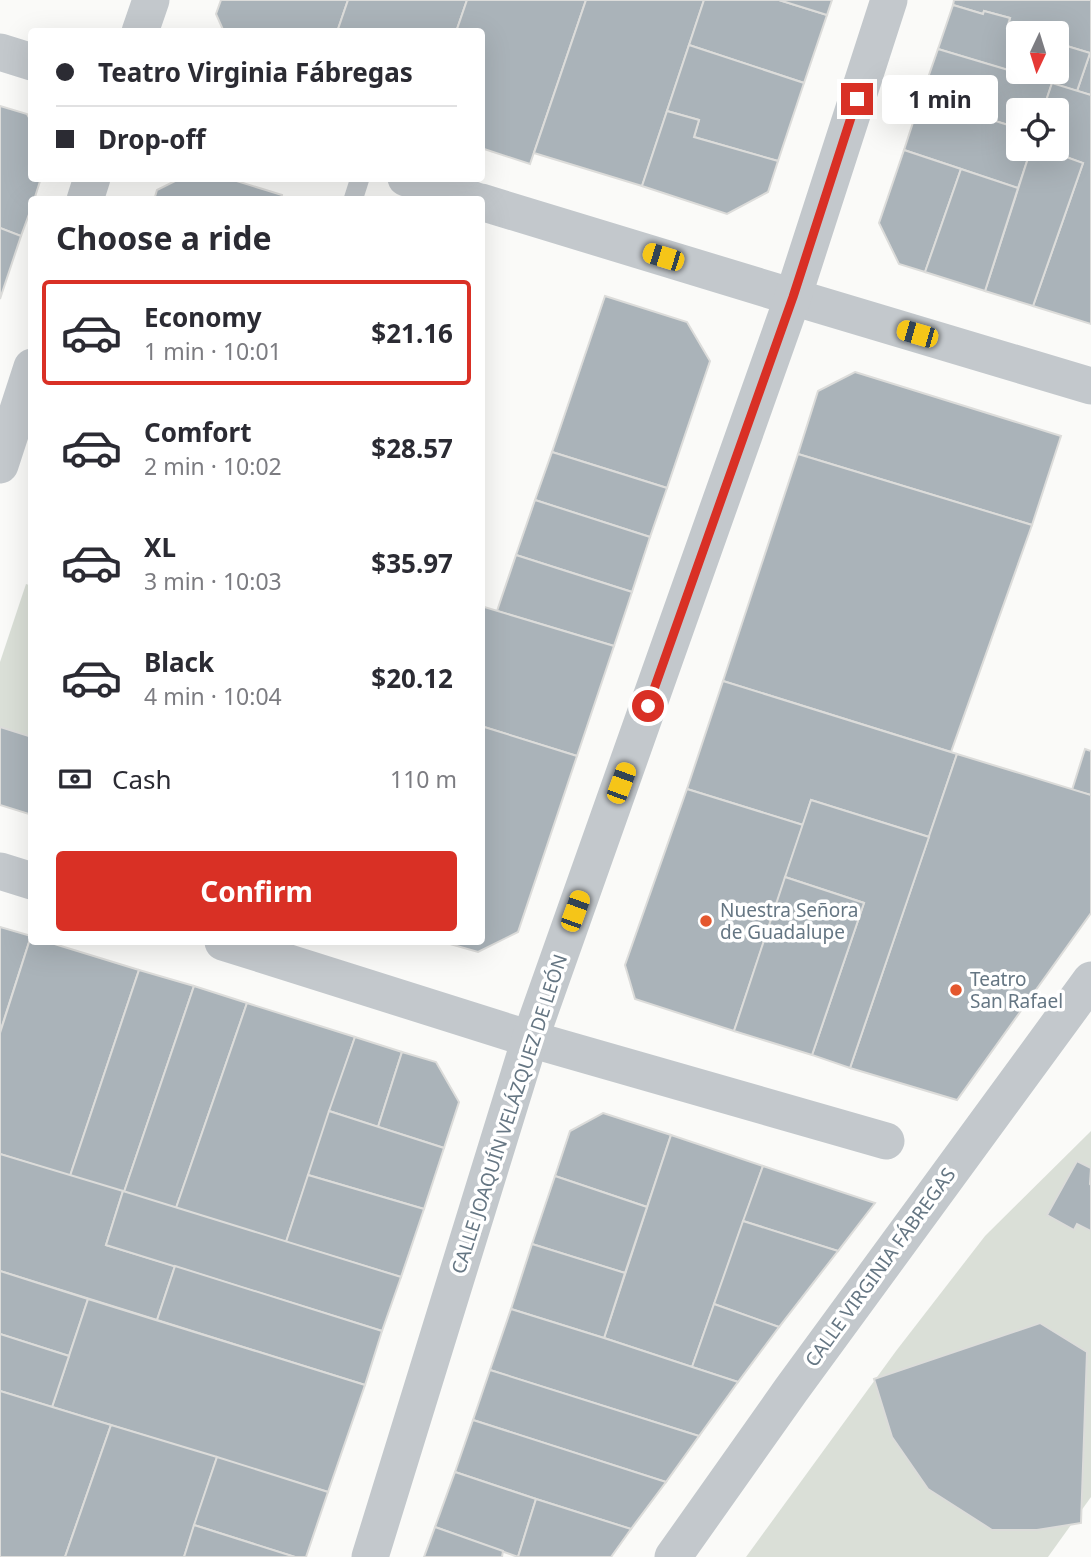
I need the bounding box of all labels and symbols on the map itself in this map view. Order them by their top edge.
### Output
north arrow [1006,21,1069,84]
callout: 1 min [882,74,997,124]
route end [841,83,873,115]
car [640,241,687,273]
car [894,318,941,350]
route start [632,690,664,722]
car [604,760,639,806]
car [558,888,593,934]
place label: Nuestra Señora de Guadalupe [720,897,858,945]
marker: Nuestra Señora de Guadalupe [698,913,714,929]
street label: CALLE JOAQUÍN VELÁZQUEZ DE LEÓN [445,951,573,1277]
place label: Teatro San Rafael [970,966,1063,1014]
marker: Teatro San Rafael [948,982,964,998]
street label: CALLE VIRGINIA FÁBREGAS [799,1162,961,1372]

